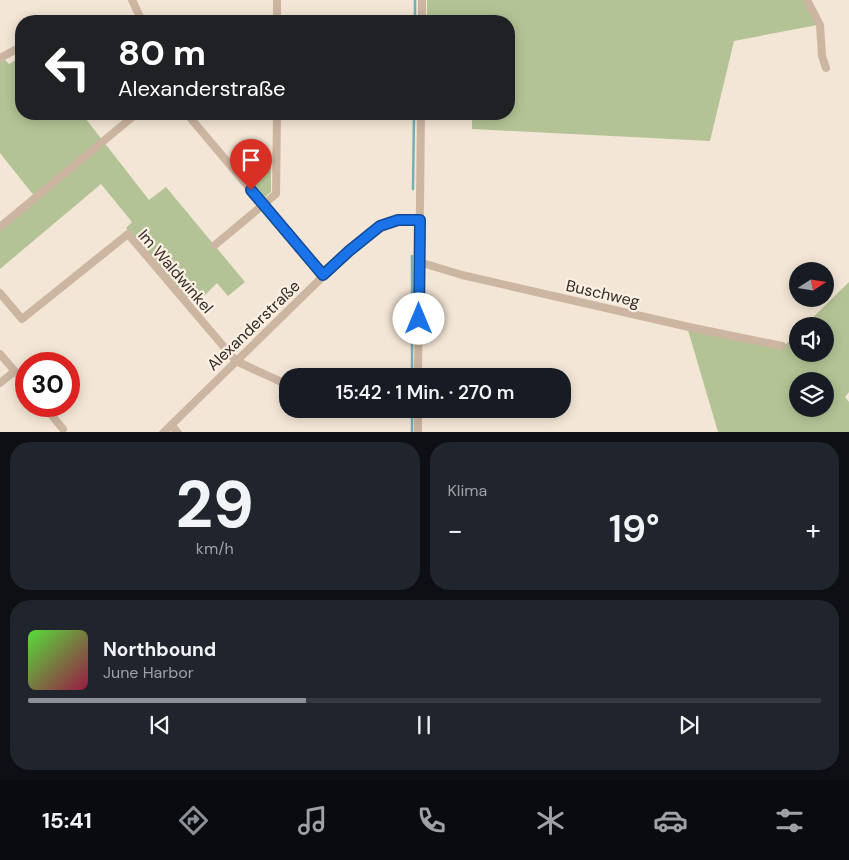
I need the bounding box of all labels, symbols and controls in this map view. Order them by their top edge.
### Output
text: 80 m [118,30,206,76]
icon: left [35,35,100,100]
text: Alexanderstraße [118,74,285,103]
pin [230,139,272,190]
icon: arrive [237,146,265,174]
street label: Im Waldwinkel [133,225,218,318]
north arrow [789,262,834,308]
map controls [789,262,834,417]
street label: Buschweg [564,275,642,312]
street label: Alexanderstraße [202,276,304,375]
position arrow [392,292,444,344]
button: sound [789,317,834,362]
speed limit sign: 30 [15,352,80,417]
button: layers [789,372,834,417]
text: 15:42 · 1 Min. · 270 m [336,380,514,405]
text: 29 [175,463,254,547]
text: Klima [448,480,487,501]
text: 19° [609,504,660,554]
text: − [448,512,463,549]
text: + [806,512,821,549]
text: km/h [196,538,234,559]
text: Northbound [103,637,216,662]
text: June Harbor [103,662,194,683]
icon: previous [146,711,174,739]
icon: pause [410,711,438,739]
icon: next [675,711,703,739]
icon: directions [176,803,211,838]
icon: music [295,803,330,838]
icon: phone [414,803,449,838]
icon: climate [533,803,568,838]
icon: car [653,803,688,838]
icon: filters [772,803,807,838]
text: 15:41 [42,806,92,835]

